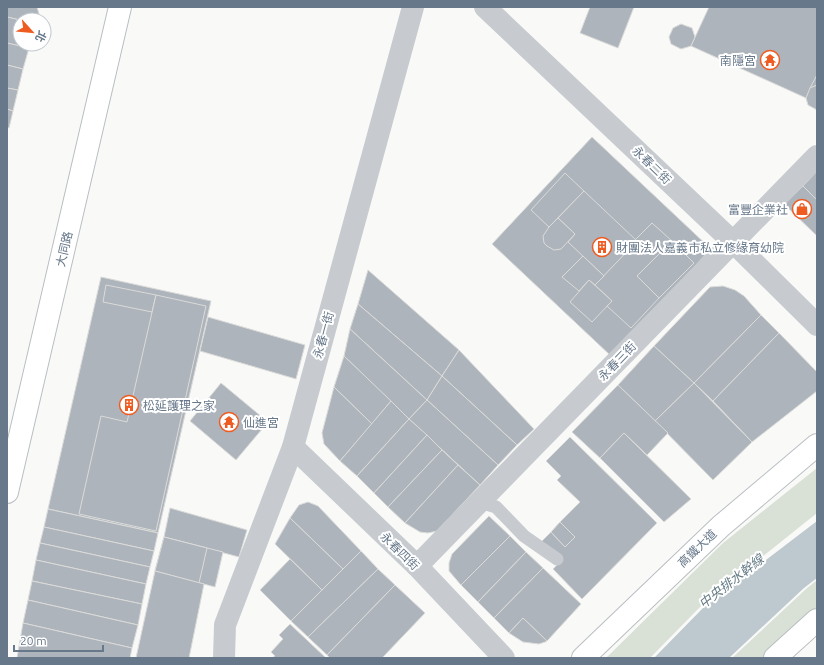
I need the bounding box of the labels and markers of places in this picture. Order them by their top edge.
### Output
temple icon: 南隱宮 [759,49,781,71]
place label: 南隱宮 [720,54,756,67]
shop icon: 富豐企業社 [791,198,813,220]
place label: 富豐企業社 [728,203,788,216]
building icon: 財團法人嘉義市私立修緣育幼院 [591,236,613,258]
place label: 財團法人嘉義市私立修緣育幼院 [616,241,784,254]
building icon: 松延護理之家 [118,394,140,416]
place label: 松延護理之家 [143,399,215,412]
temple icon: 仙進宮 [218,411,240,433]
place label: 仙進宮 [243,416,279,429]

